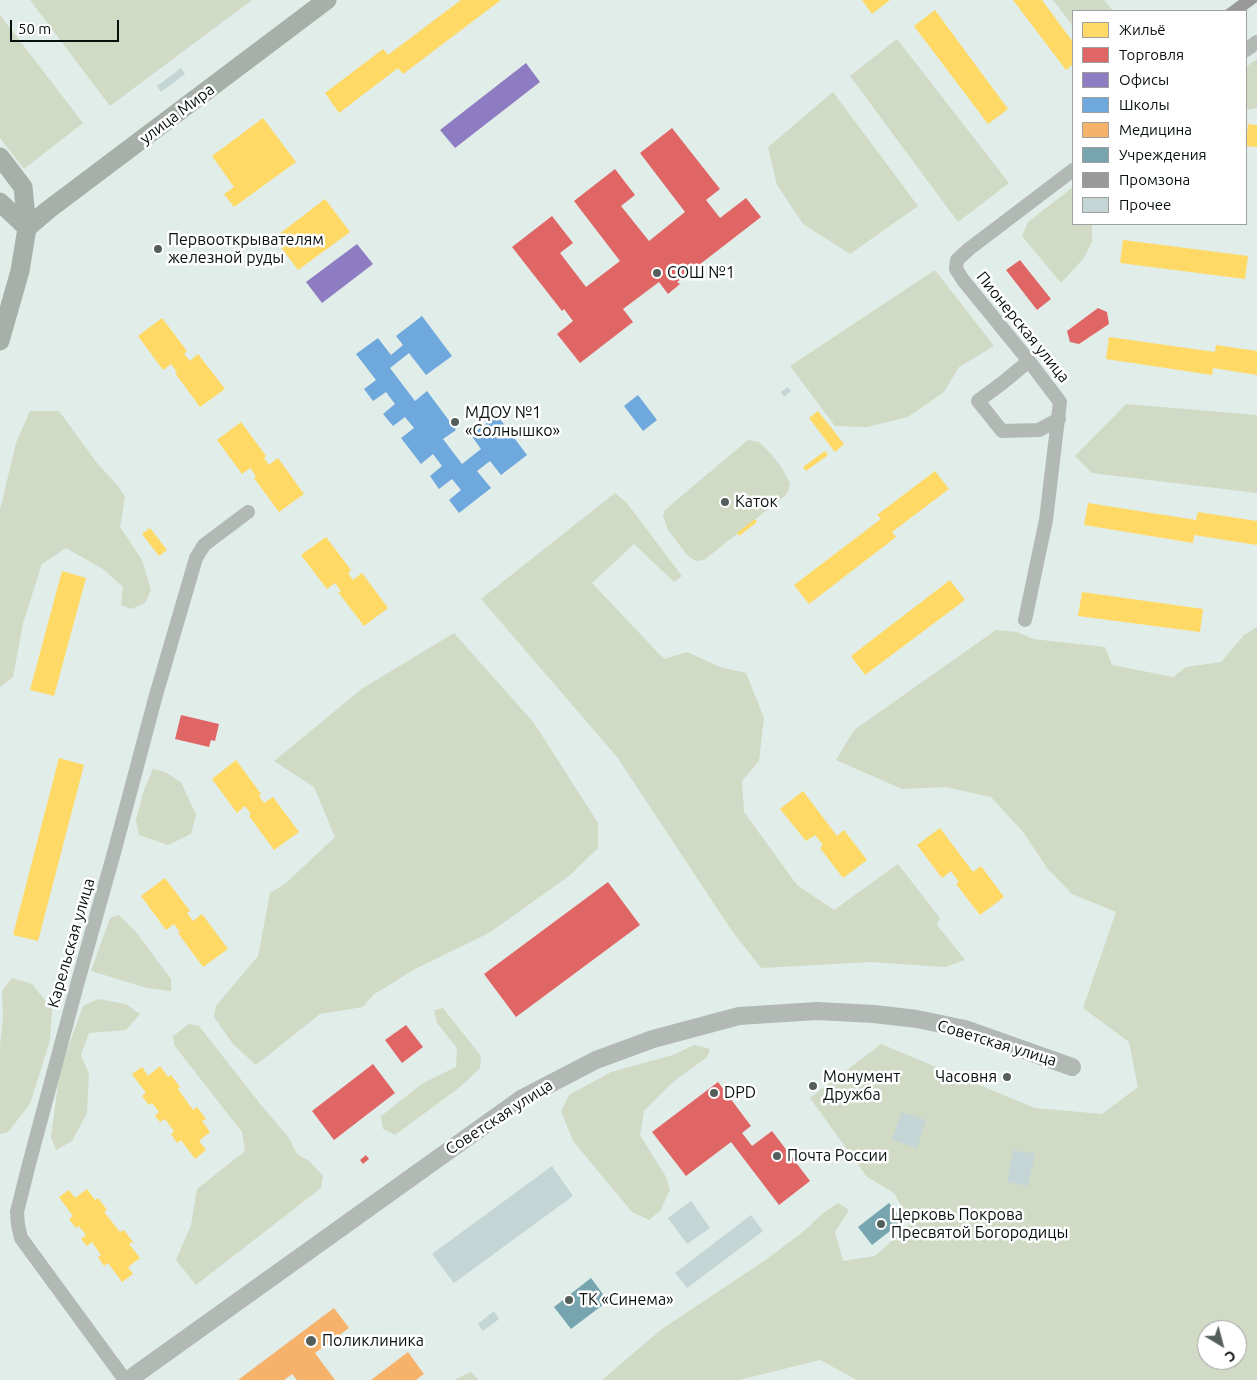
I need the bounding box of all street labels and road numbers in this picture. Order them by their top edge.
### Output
street label: улица Мира [136,80,218,148]
street label: Пионерская улица [972,268,1074,386]
street label: Карельская улица [43,876,99,1010]
street label: Советская улица [935,1016,1059,1070]
street label: Советская улица [442,1075,556,1159]

